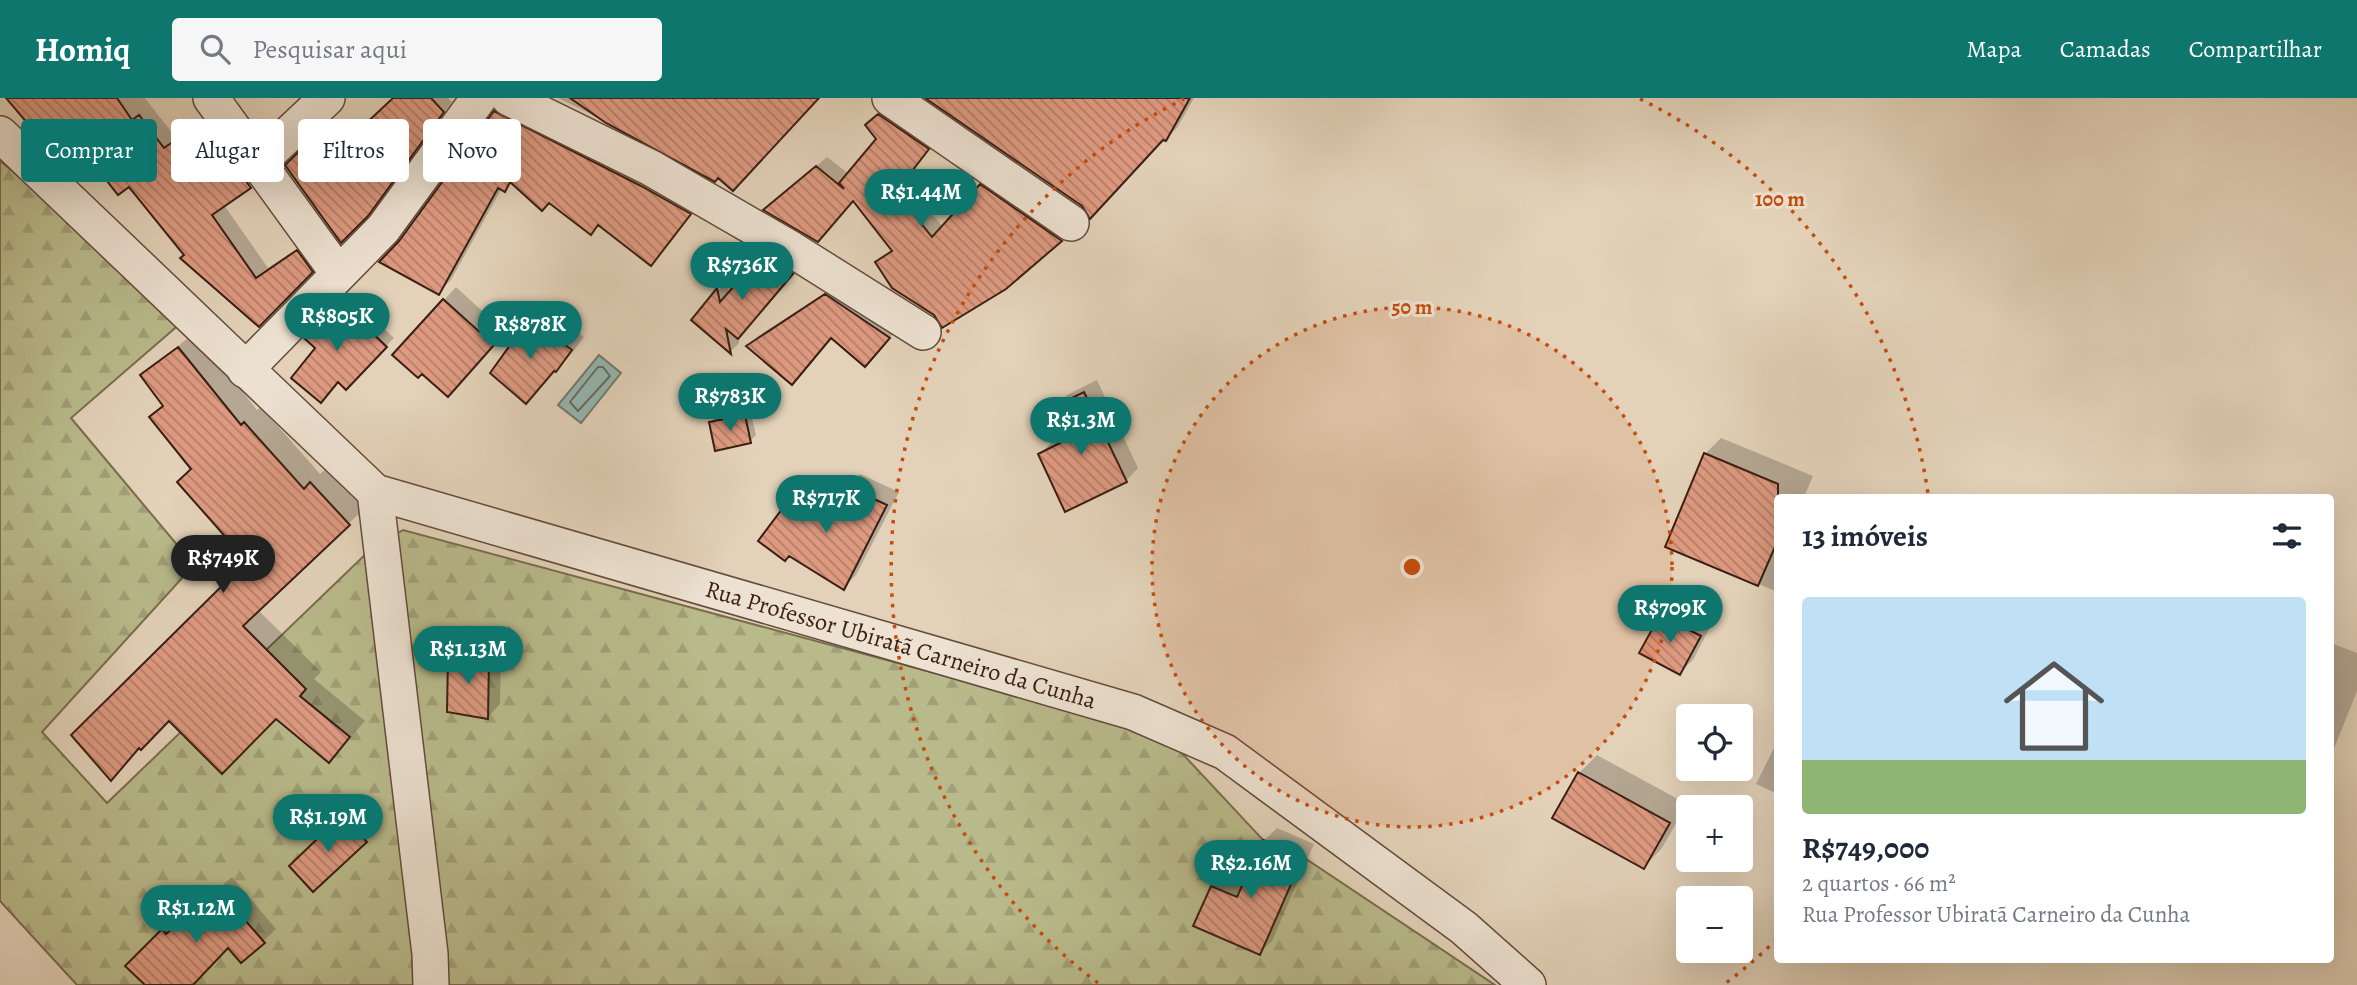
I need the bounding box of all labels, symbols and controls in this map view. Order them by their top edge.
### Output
search box [172,18,662,81]
text: Homiq [35,27,130,72]
icon: search [196,30,234,68]
text: Pesquisar aqui [252,32,407,67]
text: Mapa [1967,33,2022,65]
text: Camadas [2060,33,2151,65]
text: Compartilhar [2189,33,2322,65]
chip: Comprar [21,119,157,182]
chip: Alugar [171,119,284,182]
chip: Filtros [298,119,409,182]
chip: Novo [423,119,521,182]
pin: R$1.44M [856,170,986,229]
text: R$1.44M [881,176,961,207]
text: 100 m [1755,185,1805,213]
pin: R$736K [685,242,799,302]
text: R$736K [706,249,778,280]
text: 50 m [1392,293,1433,321]
pin: R$805K [280,294,394,353]
text: R$805K [300,300,374,331]
pin: R$878K [473,302,587,361]
text: R$878K [494,308,566,339]
pin: R$783K [673,374,787,433]
text: R$783K [694,380,766,411]
pin: R$1.3M [1024,398,1138,457]
text: R$1.3M [1046,404,1116,435]
pin: R$717K [769,476,883,535]
text: R$717K [792,482,860,513]
text: 13 imóveis [1802,516,1928,556]
icon: filters [2268,517,2306,555]
pin: R$749K [166,536,280,595]
text: R$749K [187,542,259,573]
centre of rings [1400,555,1424,579]
street label: Rua Professor Ubiratã Carneiro da Cunha [702,573,1101,717]
pin: R$709K [1613,586,1727,645]
text: R$709K [1634,592,1706,623]
pin: R$1.13M [403,626,533,686]
text: R$1.13M [429,633,507,664]
icon: home [1991,643,2117,769]
map controls [1676,704,1753,963]
button: locate [1676,704,1753,781]
pin: R$1.19M [263,794,393,854]
button: + [1676,795,1753,872]
text: R$1.19M [289,801,367,832]
text: R$749,000 [1802,828,1929,868]
pin: R$2.16M [1186,840,1316,900]
text: R$2.16M [1210,847,1292,878]
text: 2 quartos · 66 m² [1802,868,1956,899]
pin: R$1.12M [131,886,261,945]
button: − [1676,886,1753,963]
text: R$1.12M [157,892,235,923]
text: Rua Professor Ubiratã Carneiro da Cunha [1802,899,2190,930]

